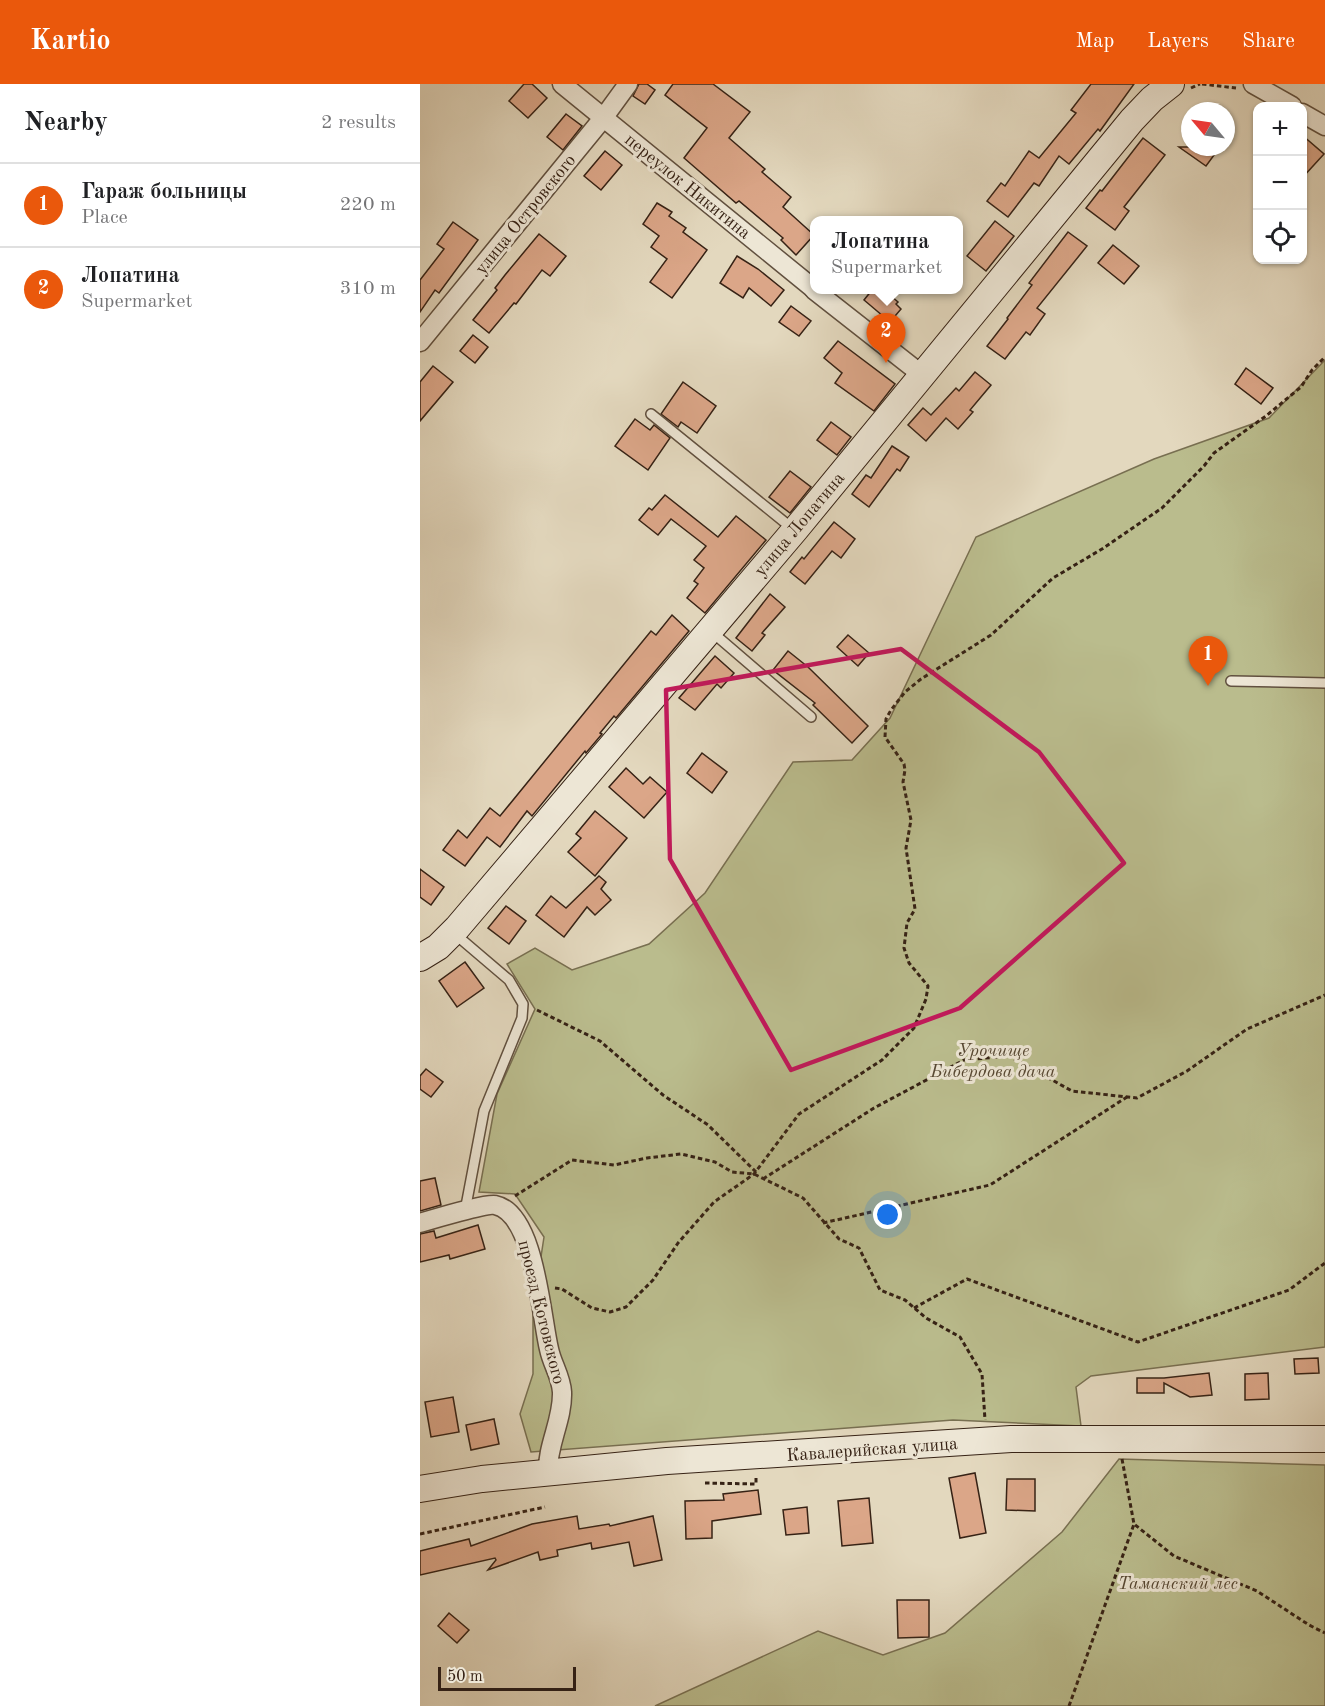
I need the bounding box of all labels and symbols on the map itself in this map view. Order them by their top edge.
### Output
north arrow [1181,102,1235,156]
street label: переулок Никитина [621,131,754,243]
street label: улица Островского [472,151,580,278]
pin: 2 [866,314,906,363]
street label: улица Лопатина [751,469,848,580]
pin: 1 [1188,636,1228,686]
park label: Урочище Бибердова дача [930,1042,1056,1081]
your location [873,1200,902,1229]
street label: проезд Котовского [514,1238,568,1386]
street label: Кавалерийская улица [786,1435,958,1465]
park label: Таманский лес [1118,1575,1238,1593]
scale bar [438,1664,576,1692]

